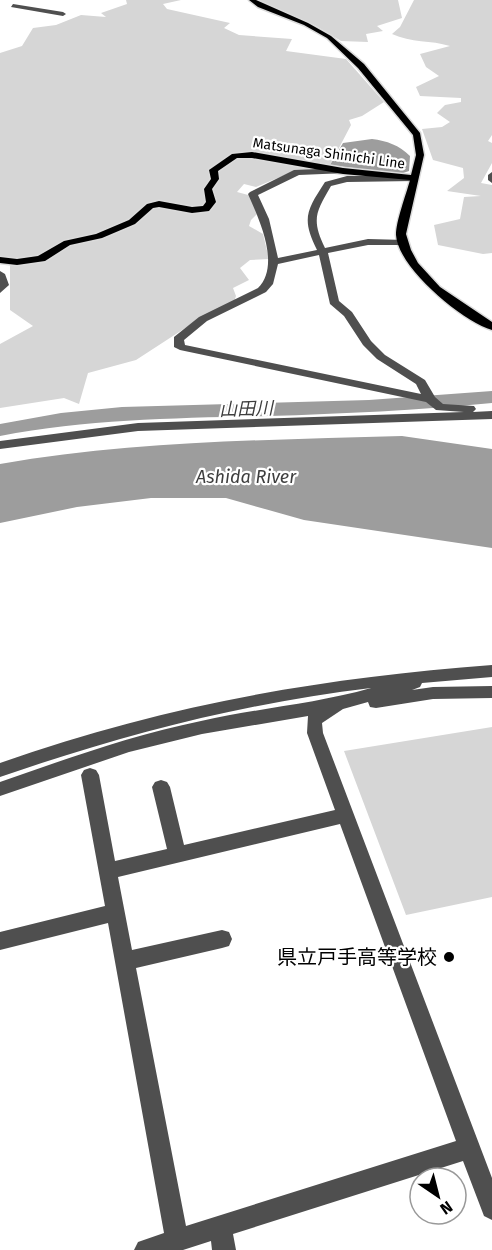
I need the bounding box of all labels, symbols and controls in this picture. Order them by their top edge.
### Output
street label: Matsunaga Shinichi Line [252,134,406,173]
water label: 山田川 [219,397,275,421]
water label: Ashida River [195,466,297,488]
place label: 県立戸手高等学校 [277,945,437,969]
marker: 県立戸手高等学校 [442,950,456,964]
north arrow [408,1166,468,1226]
text: N [437,1197,456,1219]

